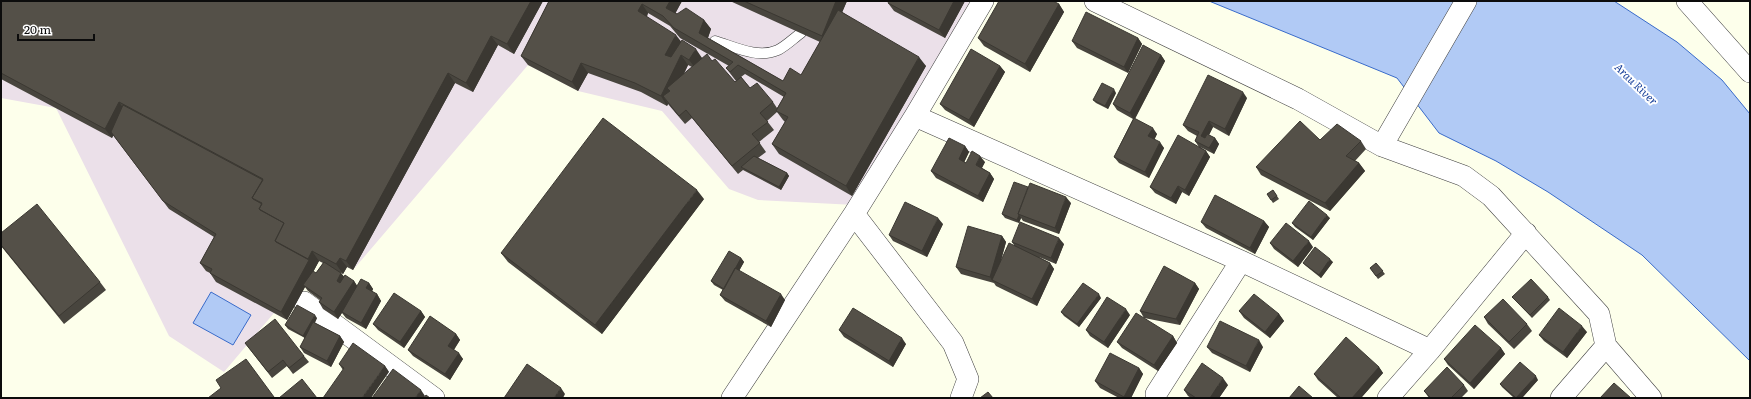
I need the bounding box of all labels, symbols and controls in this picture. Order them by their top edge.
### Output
scale bar [18,16,94,42]
text: 20 m [24,20,51,38]
water label: Arau River [1612,59,1662,108]

